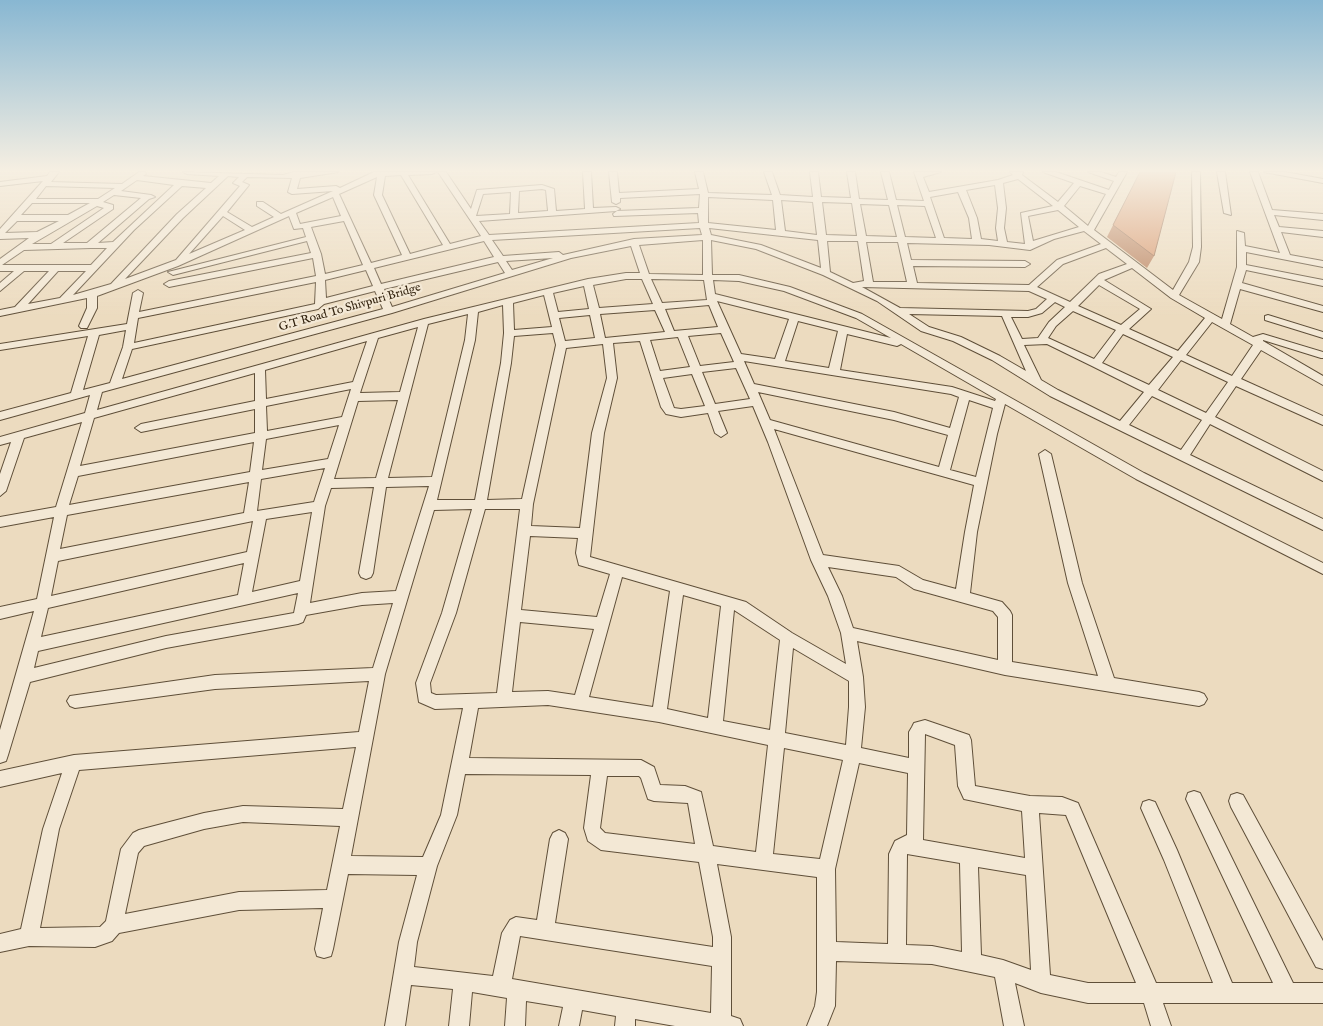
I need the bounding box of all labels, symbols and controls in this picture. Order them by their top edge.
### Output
street label: G.T Road To Shivpuri Bridge [277,281,423,335]

